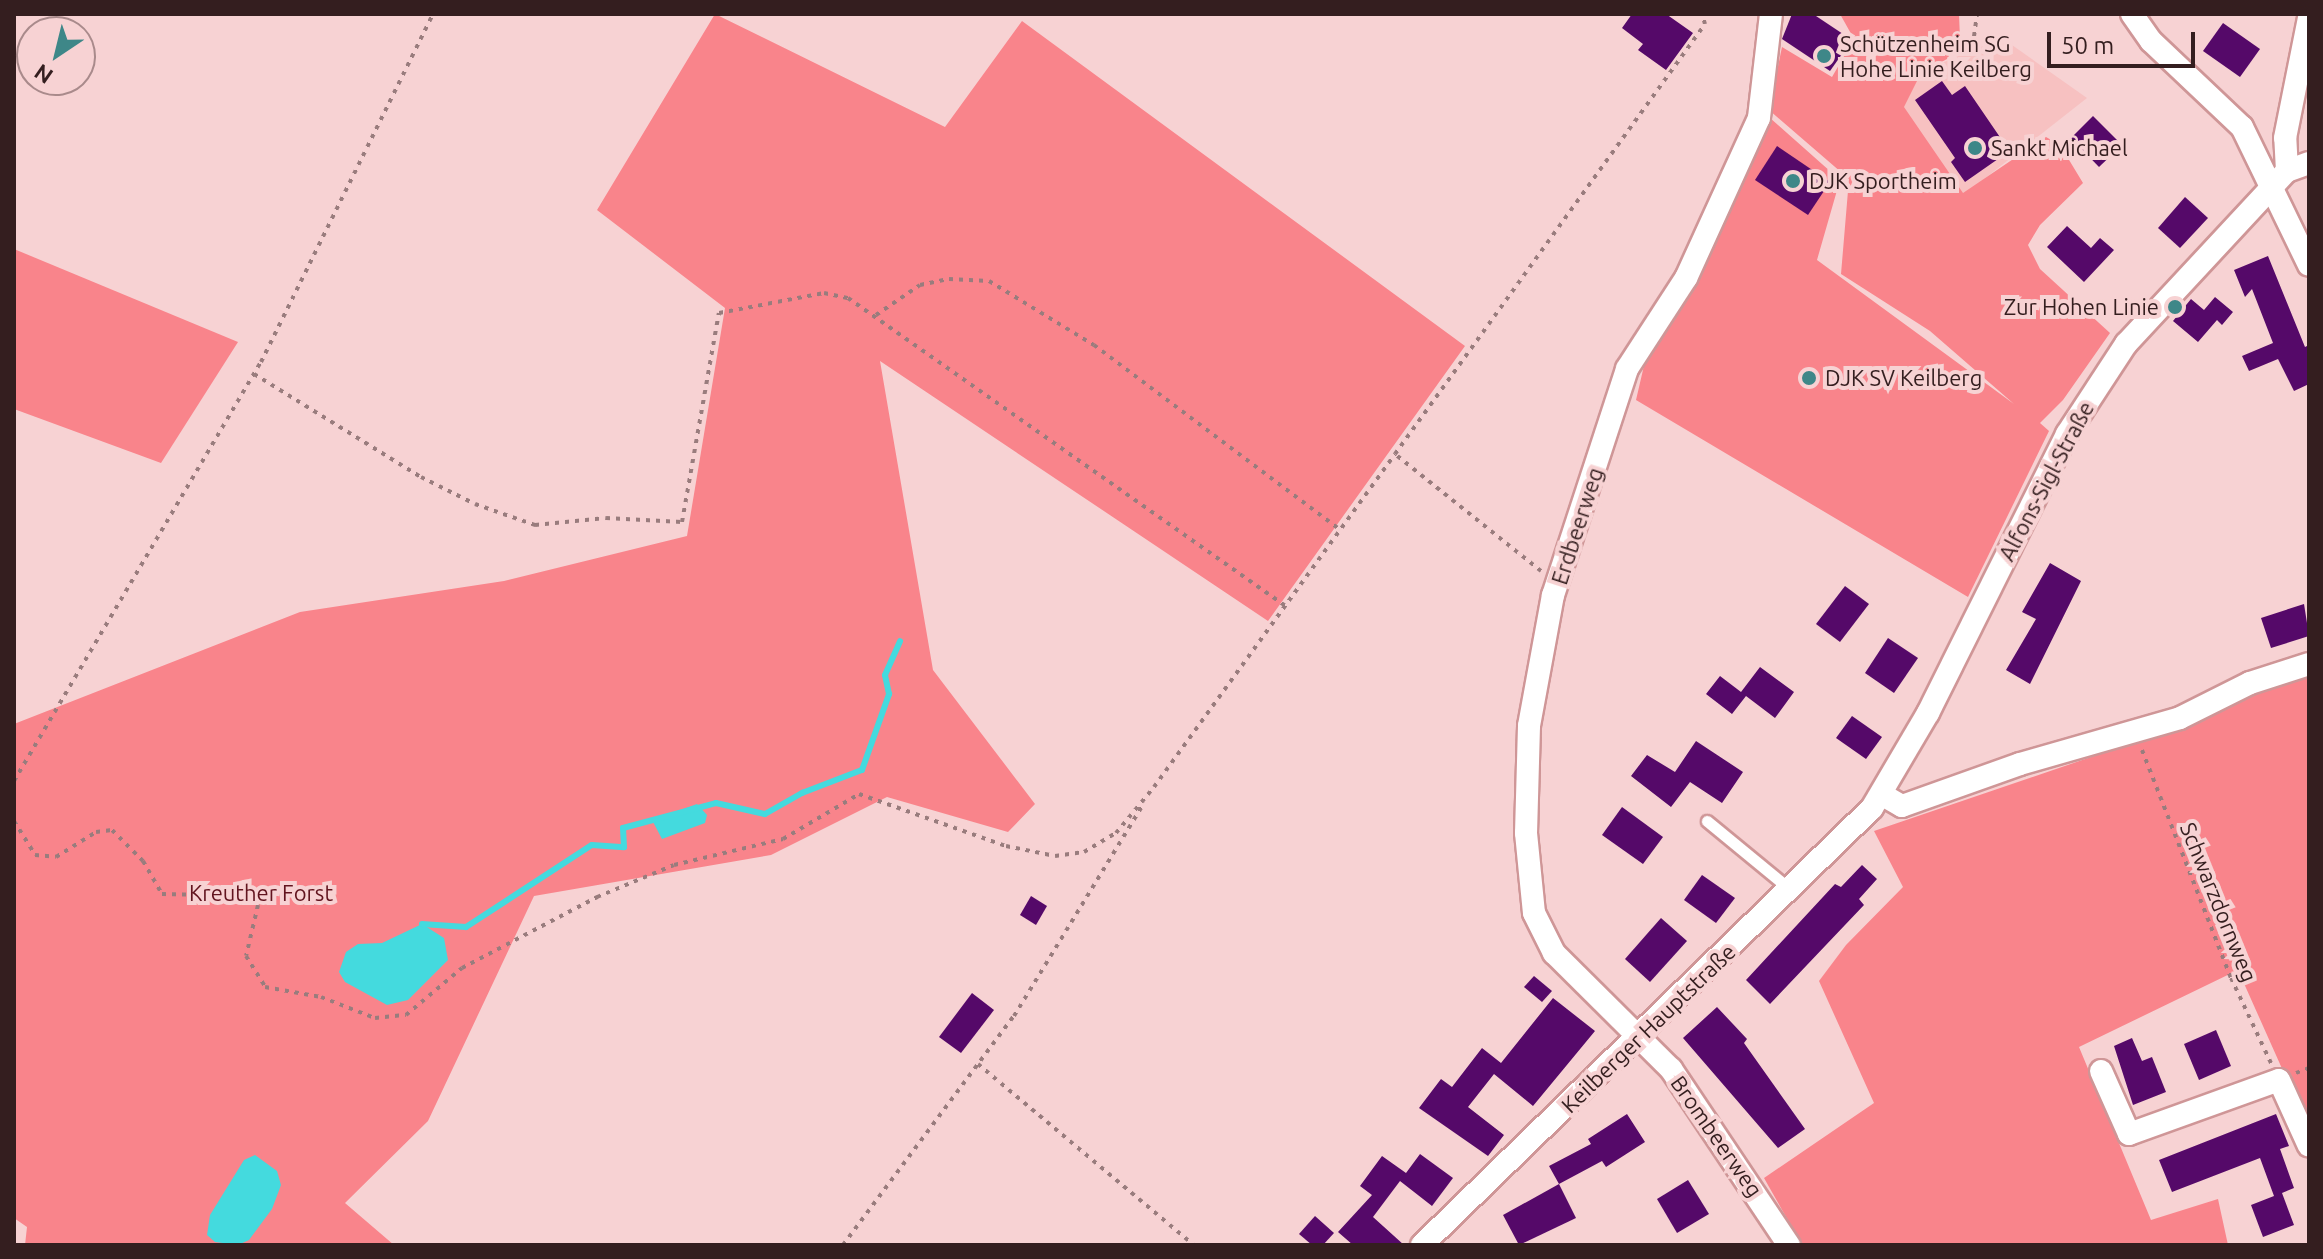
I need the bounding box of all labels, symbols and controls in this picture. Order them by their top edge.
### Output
north arrow [16,16,96,96]
scale bar [2051,16,2199,66]
place label: Schützenheim SG Hohe Linie Keilberg [1840,30,2032,82]
text: 50 m [2061,32,2114,59]
marker: Schützenheim SG Hohe Linie Keilberg [1815,47,1833,65]
text: N [29,59,57,89]
place label: Sankt Michael [1991,135,2128,161]
marker: Sankt Michael [1966,139,1984,157]
place label: DJK Sportheim [1809,168,1957,194]
marker: DJK Sportheim [1784,172,1802,190]
place label: Zur Hohen Linie [2004,294,2159,320]
marker: Zur Hohen Linie [2166,298,2184,316]
place label: DJK SV Keilberg [1825,365,1982,391]
marker: DJK SV Keilberg [1800,369,1818,387]
street label: Alfons-Sigl-Straße [1993,397,2099,565]
street label: Erdbeerweg [1546,464,1608,588]
street label: Schwarzdornweg [2175,819,2263,985]
park label: Kreuther Forst [189,880,333,906]
street label: Keilberger Hauptstraße [1555,938,1741,1118]
street label: Brombeerweg [1665,1070,1769,1202]

